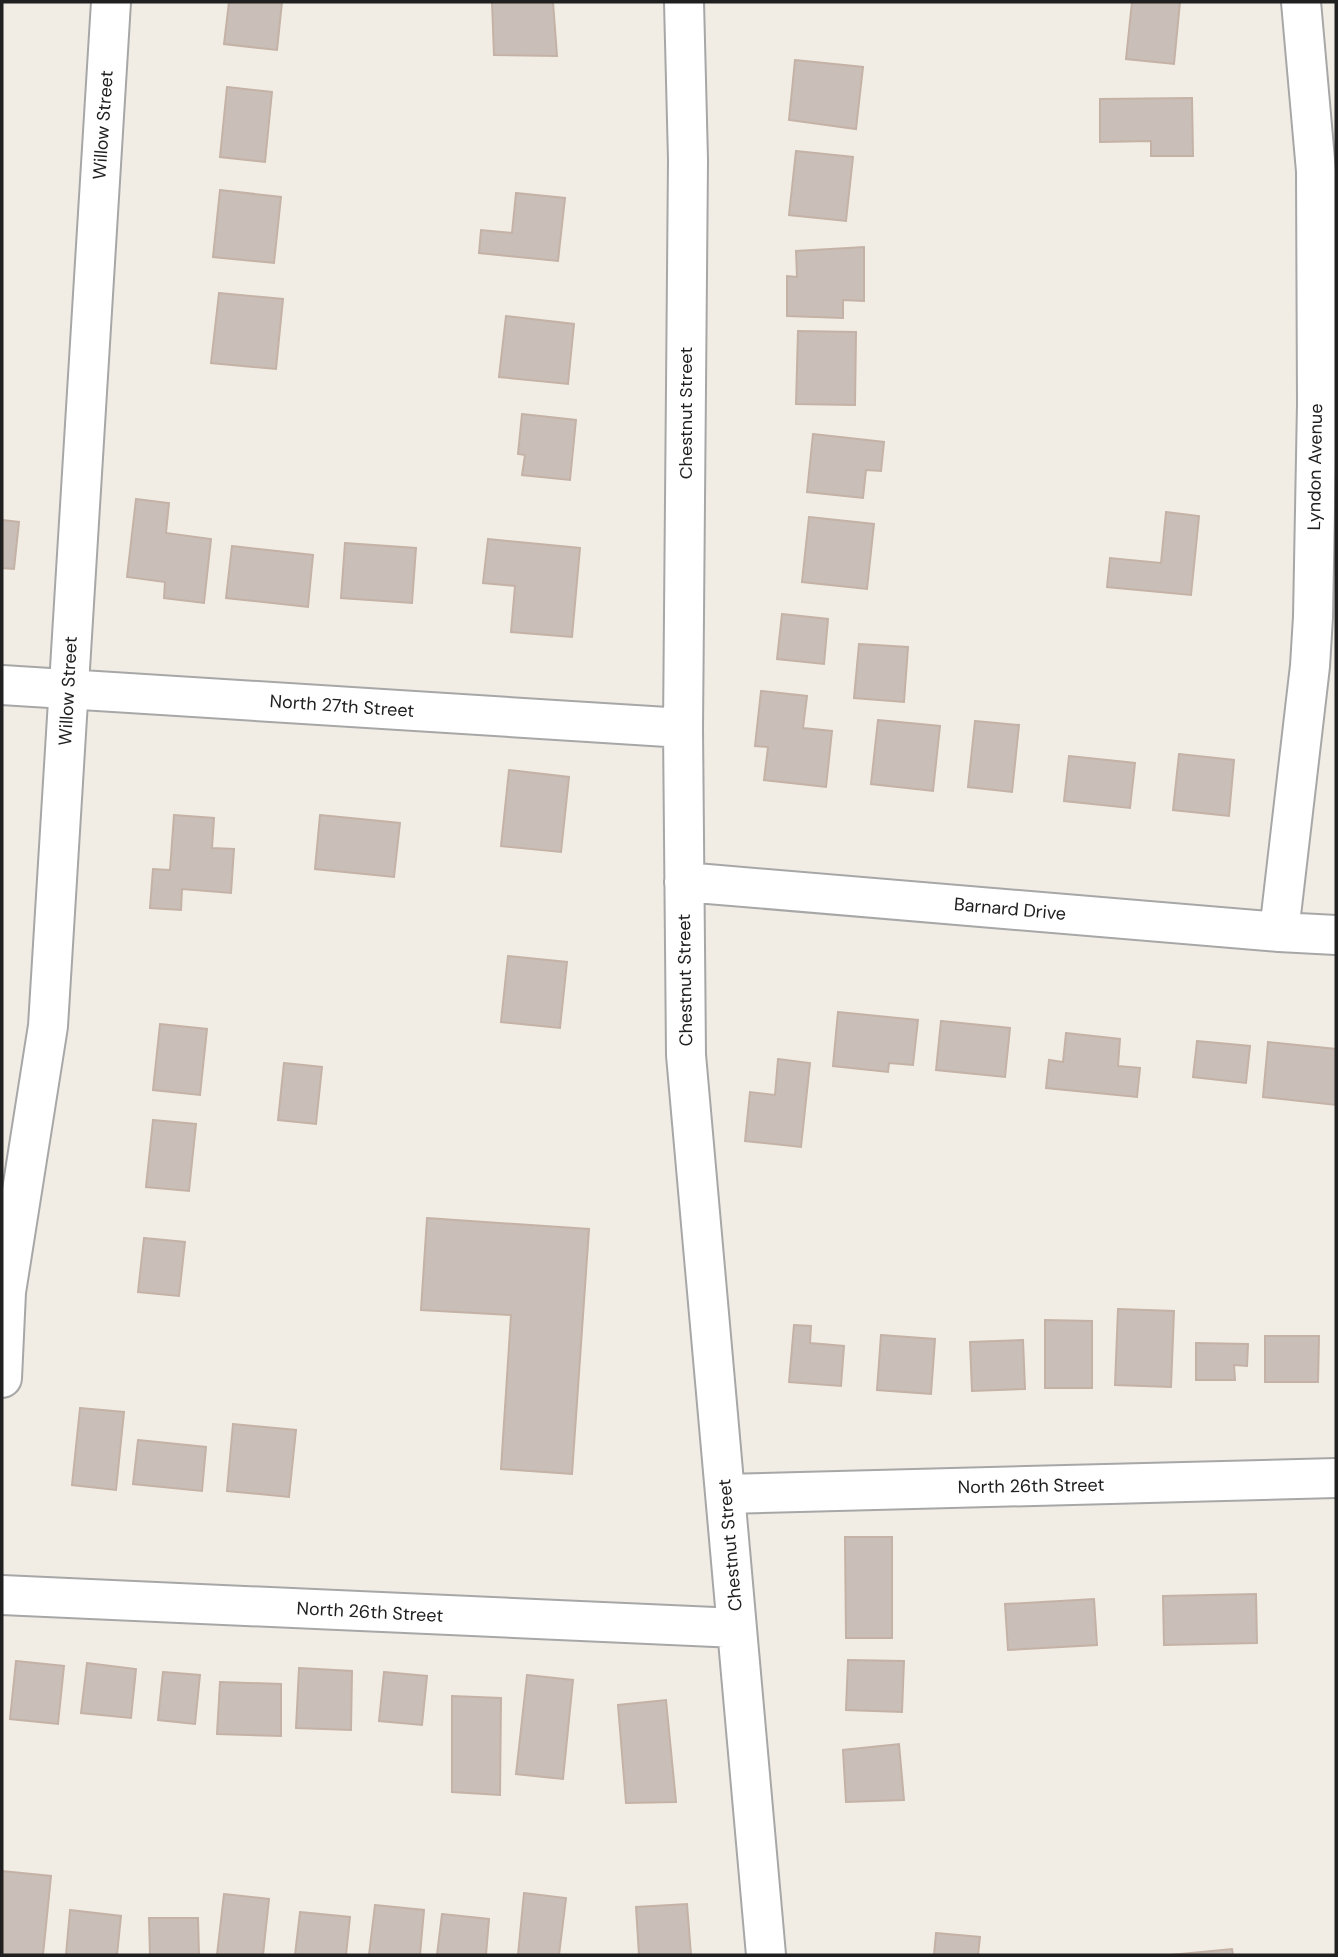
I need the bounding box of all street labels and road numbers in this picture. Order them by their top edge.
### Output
street label: Willow Street [87,69,119,181]
street label: Chestnut Street [674,347,698,479]
street label: Lyndon Avenue [1302,403,1328,531]
street label: Willow Street [53,636,83,746]
street label: North 27th Street [269,689,415,723]
street label: Barnard Drive [953,892,1067,926]
street label: Chestnut Street [672,913,698,1047]
street label: North 26th Street [957,1473,1105,1499]
street label: Chestnut Street [712,1478,748,1612]
street label: North 26th Street [296,1596,444,1628]

